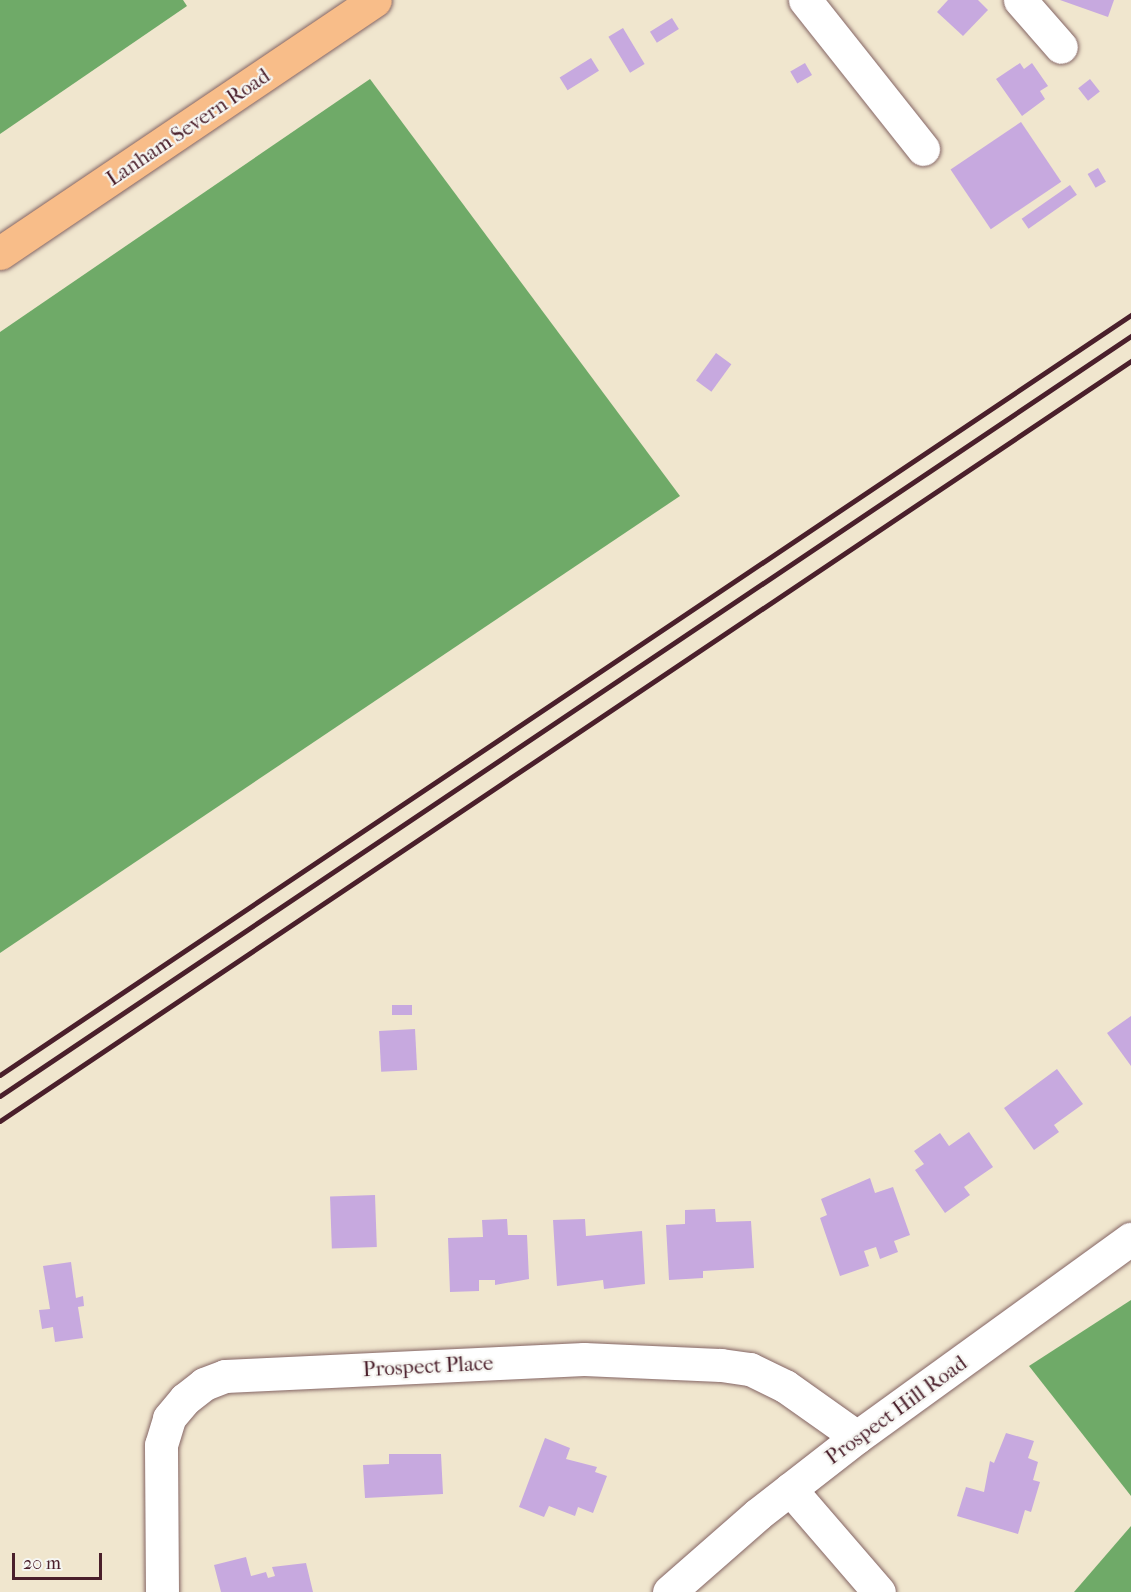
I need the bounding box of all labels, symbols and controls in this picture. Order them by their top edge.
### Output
street label: Lanham Severn Road [101,63,275,191]
street label: Prospect Place [362,1350,494,1382]
street label: Prospect Hill Road [820,1350,972,1470]
scale bar [15,1541,105,1579]
text: 20 m [23,1553,61,1574]

